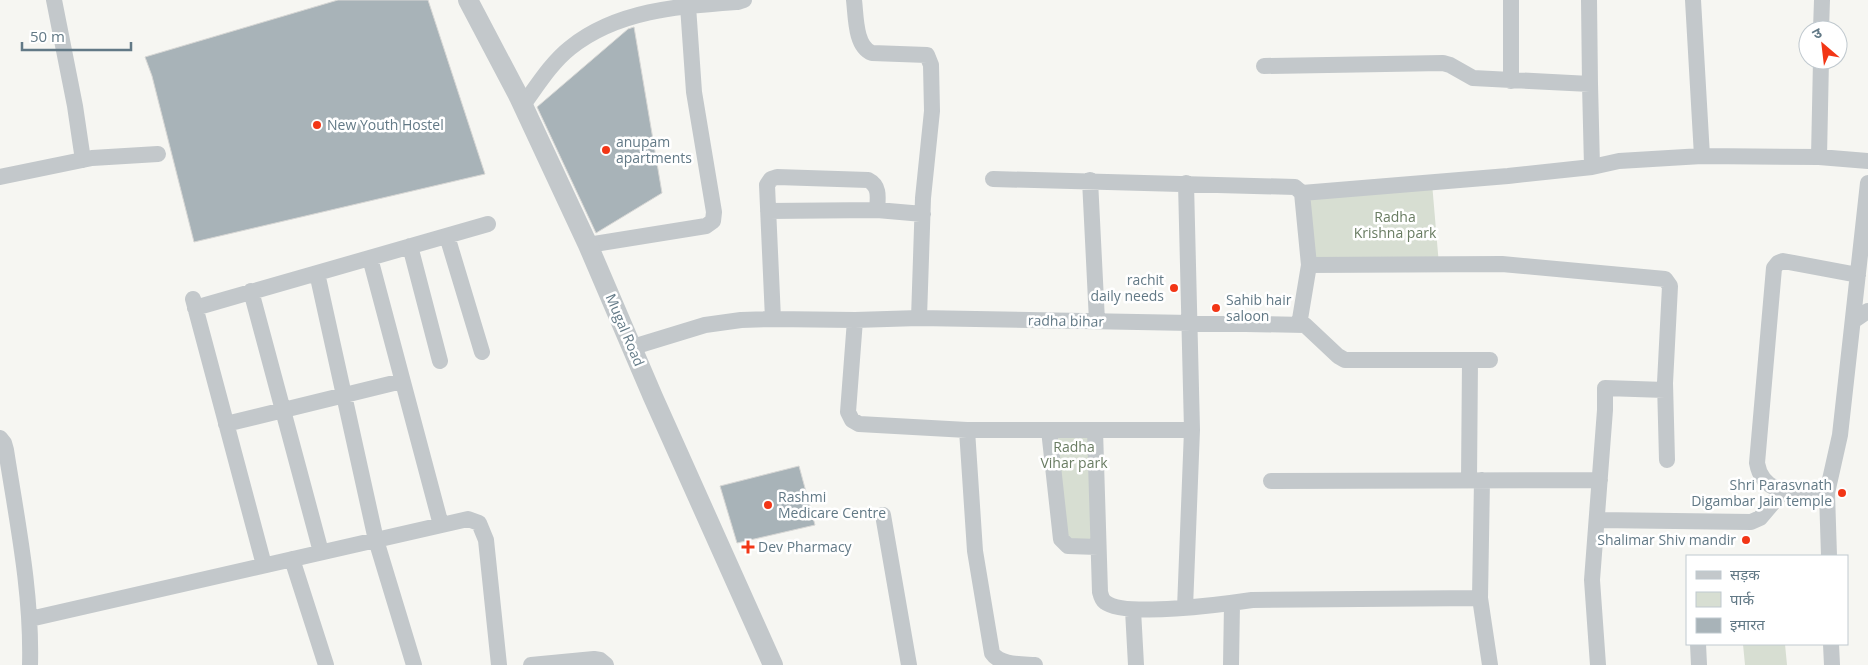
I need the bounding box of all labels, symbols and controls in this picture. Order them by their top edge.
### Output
scale bar [22,20,131,52]
north arrow [1798,20,1848,70]
text: उ [1809,22,1825,43]
text: 50 m [30,26,65,46]
place label: New Youth Hostel [327,115,444,134]
marker: New Youth Hostel [311,119,323,131]
place label: anupam apartments [616,132,692,167]
marker: anupam apartments [600,144,612,156]
park label: Radha Krishna park [1354,207,1437,242]
place label: rachit daily needs [1090,270,1164,305]
marker: rachit daily needs [1168,282,1180,294]
place label: Sahib hair saloon [1226,290,1292,325]
street label: Mugal Road [602,291,649,369]
marker: Sahib hair saloon [1210,302,1222,314]
street label: radha bihar [1028,310,1105,331]
park label: Radha Vihar park [1040,437,1108,472]
place label: Shri Parasvnath Digambar Jain temple [1691,475,1832,510]
place label: Rashmi Medicare Centre [778,487,886,522]
marker: Shri Parasvnath Digambar Jain temple [1836,487,1848,499]
marker: Rashmi Medicare Centre [762,499,774,511]
place label: Shalimar Shiv mandir [1597,530,1736,549]
marker: Shalimar Shiv mandir [1740,534,1752,546]
place label: Dev Pharmacy [758,537,853,556]
marker: Dev Pharmacy [742,541,754,553]
legend [1686,555,1848,645]
text: सड़क [1730,564,1760,584]
text: पार्क [1730,589,1754,609]
text: इमारत [1730,614,1765,634]

